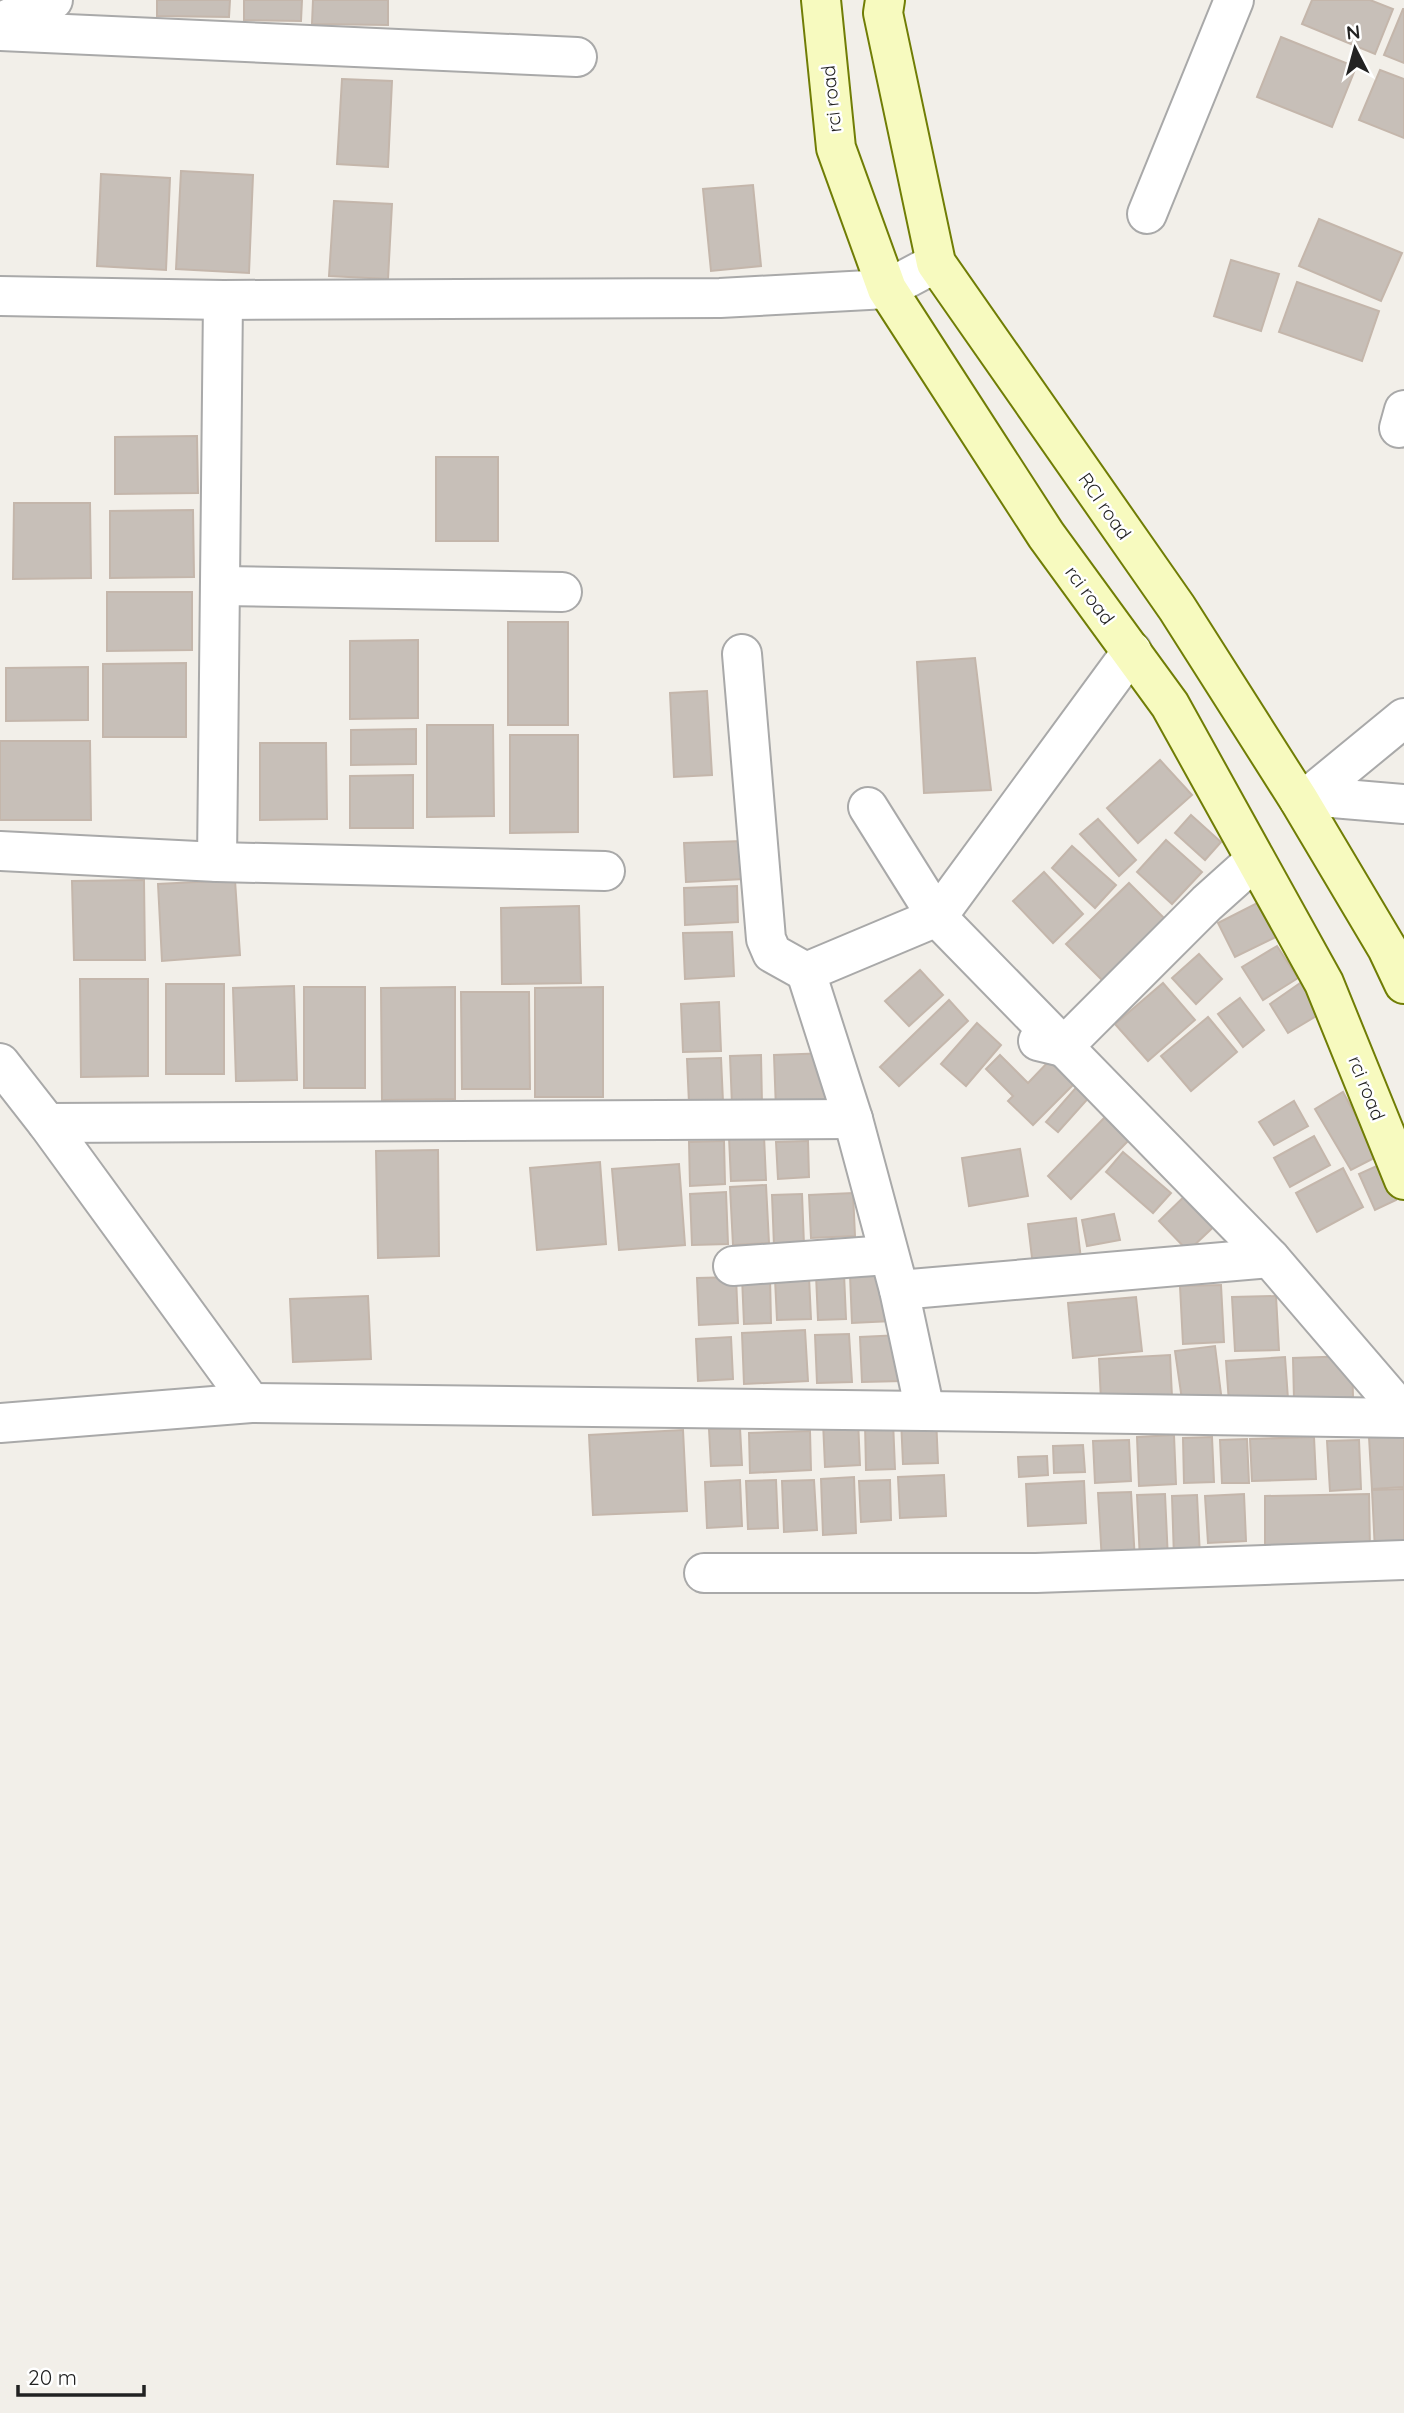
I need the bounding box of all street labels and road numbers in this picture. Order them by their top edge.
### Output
street label: rci road [816,64,846,134]
street label: RCI road [1073,468,1137,544]
street label: rci road [1060,561,1120,629]
street label: rci road [1343,1052,1391,1124]

